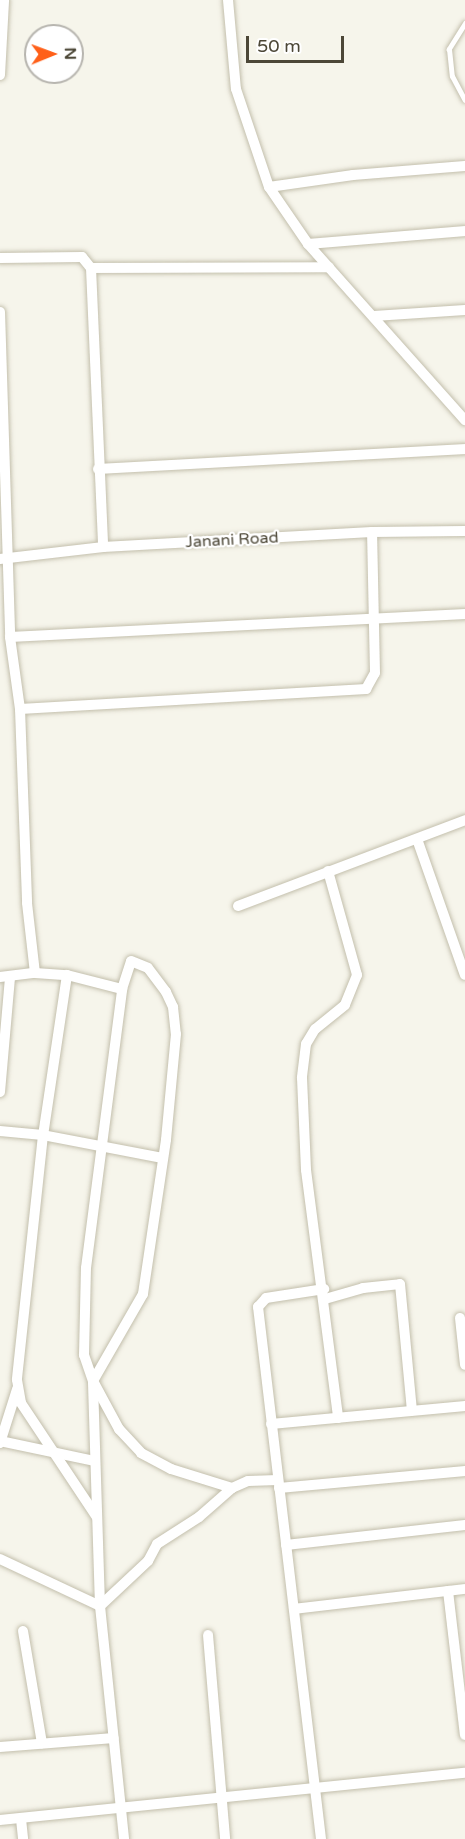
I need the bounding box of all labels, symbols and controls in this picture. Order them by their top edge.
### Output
north arrow [24,24,84,84]
scale bar [249,24,346,62]
text: 50 m [257,35,301,57]
text: N [60,47,80,60]
street label: Janani Road [185,528,279,552]

